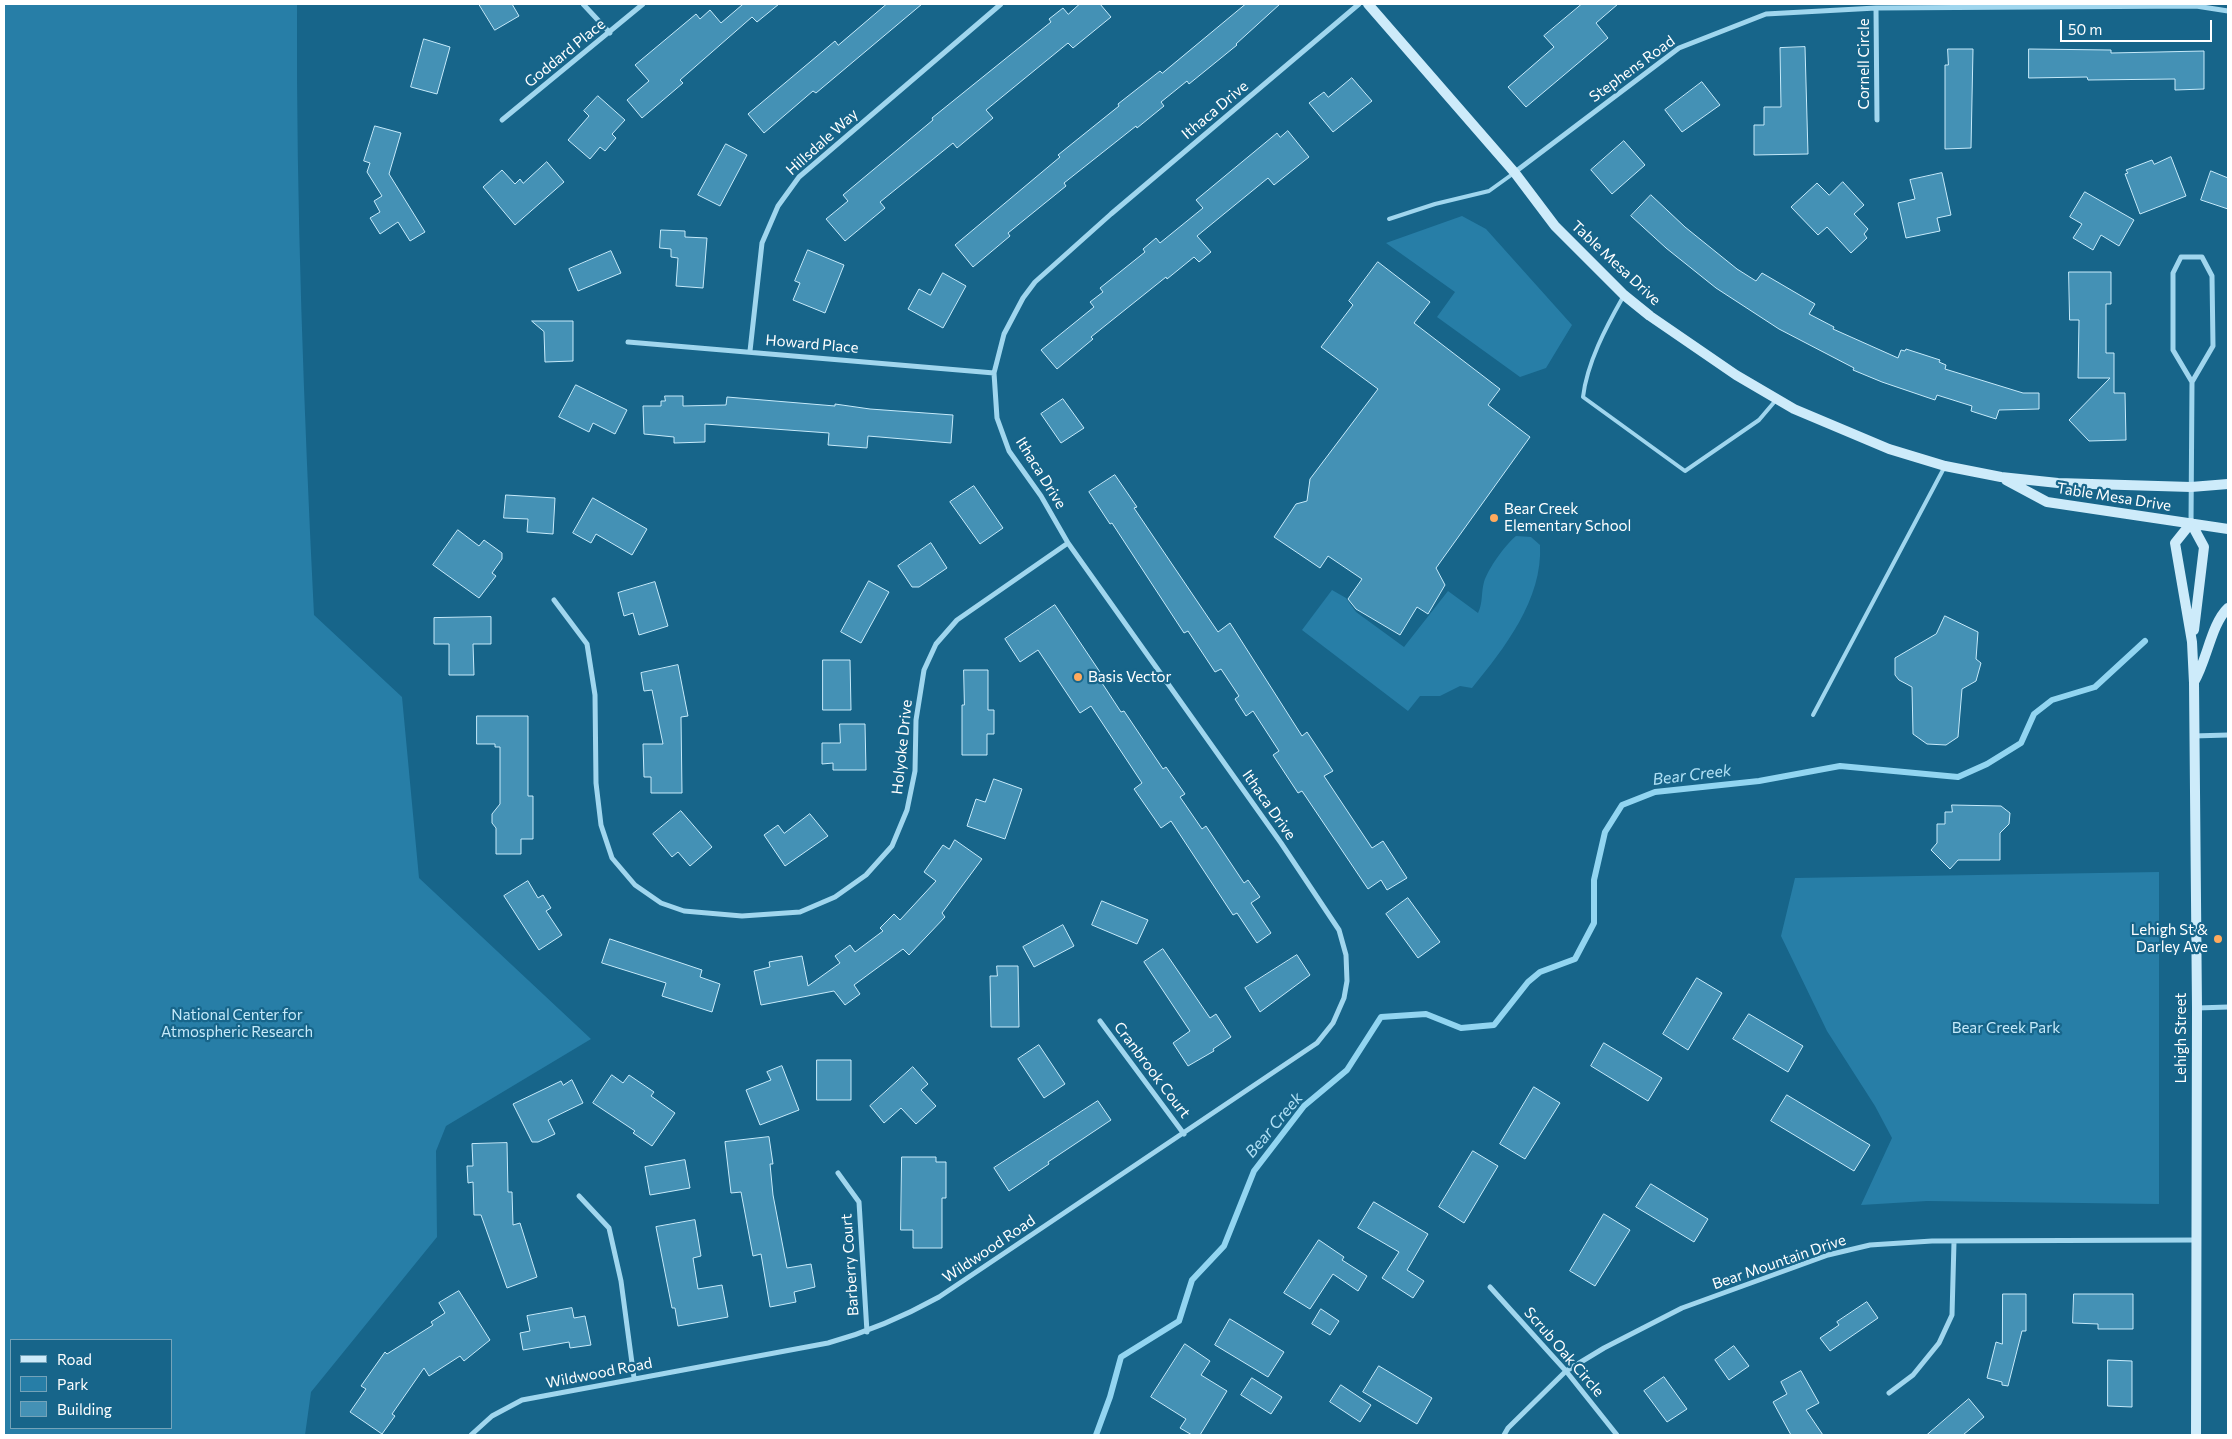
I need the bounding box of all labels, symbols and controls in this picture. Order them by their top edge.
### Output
scale bar [2062,10,2214,42]
street label: Goddard Place [521,15,609,91]
street label: Cornell Circle [1855,18,1873,110]
text: 50 m [2068,20,2102,38]
street label: Stephens Road [1586,32,1678,106]
street label: Ithaca Drive [1178,77,1252,143]
street label: Hillsdale Way [782,105,862,179]
street label: Table Mesa Drive [1568,217,1664,309]
street label: Howard Place [765,331,859,357]
street label: Ithaca Drive [1012,434,1070,512]
street label: Table Mesa Drive [2055,479,2173,515]
place label: Bear Creek Elementary School [1504,500,1631,535]
marker: Bear Creek Elementary School [1488,512,1500,524]
place label: Basis Vector [1088,668,1171,686]
marker: Basis Vector [1072,671,1084,683]
street label: Holyoke Drive [888,699,916,795]
water label: Bear Creek [1652,761,1732,789]
street label: Ithaca Drive [1238,767,1300,843]
place label: Lehigh St & Darley Ave [2131,921,2208,956]
marker: Lehigh St & Darley Ave [2212,933,2224,945]
street label: Lehigh Street [2172,993,2190,1083]
park label: National Center for Atmospheric Research [161,1006,313,1041]
street label: Cranbrook Court [1110,1018,1194,1122]
park label: Bear Creek Park [1952,1019,2060,1037]
water label: Bear Creek [1241,1088,1307,1162]
street label: Wildwood Road [939,1211,1039,1287]
street label: Barberry Court [837,1213,863,1317]
street label: Bear Mountain Drive [1710,1231,1848,1293]
street label: Scrub Oak Circle [1520,1304,1608,1400]
legend [10,1339,172,1429]
text: Road [57,1350,92,1368]
street label: Wildwood Road [544,1354,654,1392]
text: Park [57,1375,88,1393]
text: Building [57,1400,112,1418]

